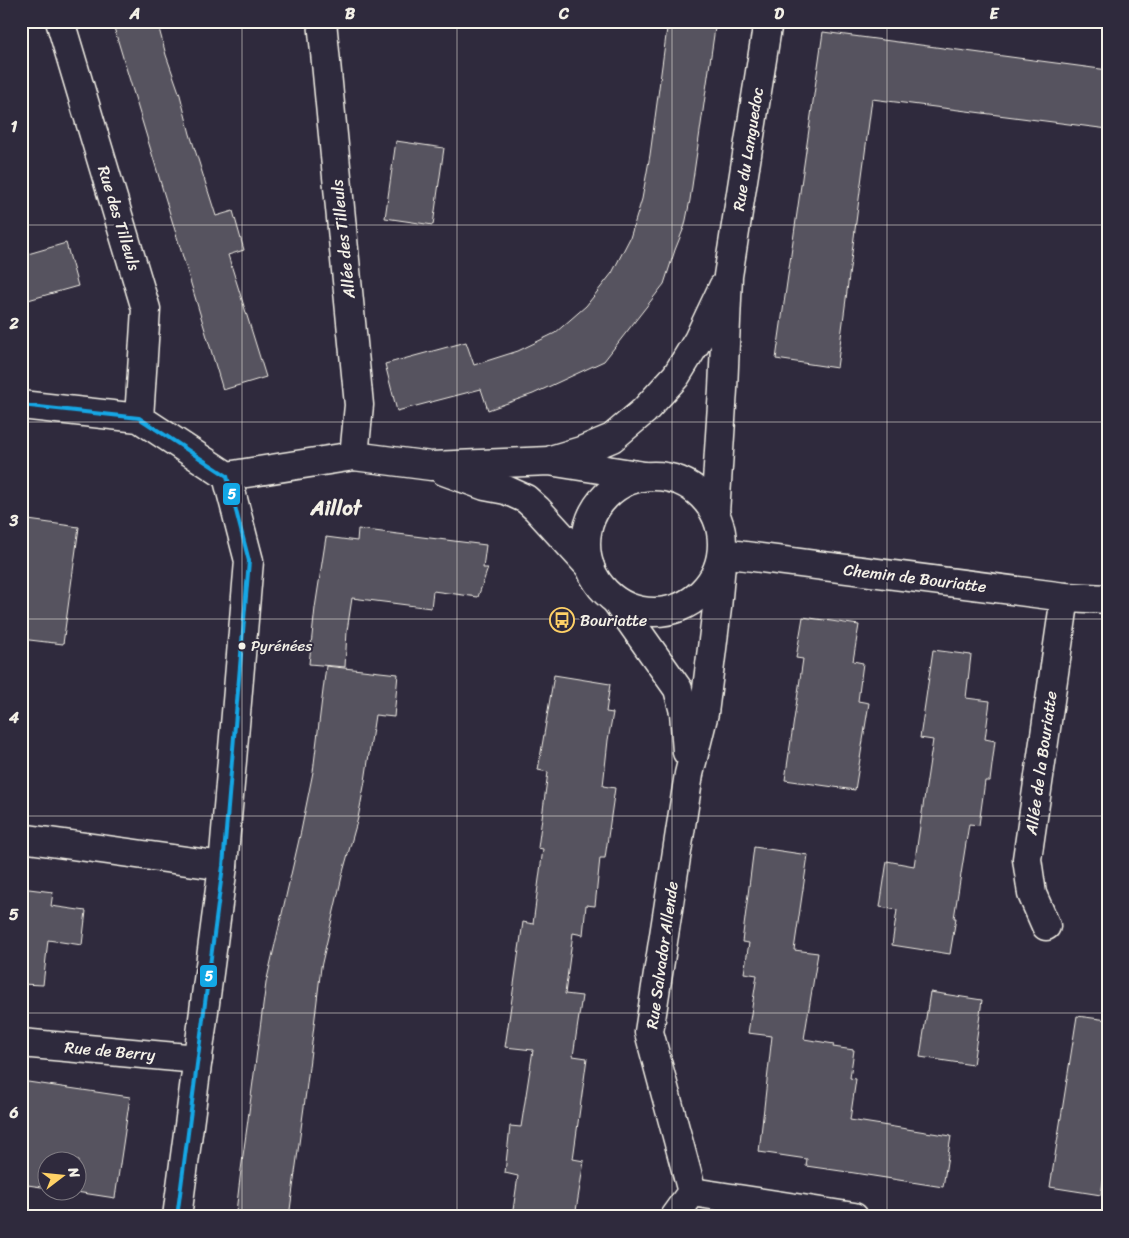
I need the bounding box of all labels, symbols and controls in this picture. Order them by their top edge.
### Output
text: A [129,0,140,28]
text: B [345,0,356,28]
text: C [558,0,570,28]
text: D [774,0,784,28]
text: E [990,0,1000,28]
street label: Rue du Languedoc [724,85,772,213]
text: 1 [11,112,18,141]
street label: Rue des Tilleuls [89,162,149,275]
street label: Allée des Tilleuls [322,177,364,301]
text: 2 [8,309,19,338]
line badge: 5 [222,482,241,506]
text: 5 [228,482,237,507]
district label: Aillot [310,489,363,527]
text: 3 [9,506,19,535]
street label: Chemin de Bouriatte [842,555,988,601]
place label: Bouriatte [580,606,647,635]
bus stop icon: Bouriatte [549,607,575,633]
place label: Pyrénées [251,633,312,659]
marker: Pyrénées [237,641,247,651]
street label: Allée de la Bouriatte [1016,689,1065,838]
text: 4 [8,703,19,732]
street label: Rue Salvador Allende [637,879,687,1031]
text: 5 [9,900,19,929]
line badge: 5 [199,964,218,988]
text: 5 [205,964,214,989]
street label: Rue de Berry [64,1033,157,1069]
text: 6 [8,1098,19,1127]
north arrow [38,1150,88,1200]
text: N [60,1163,87,1181]

